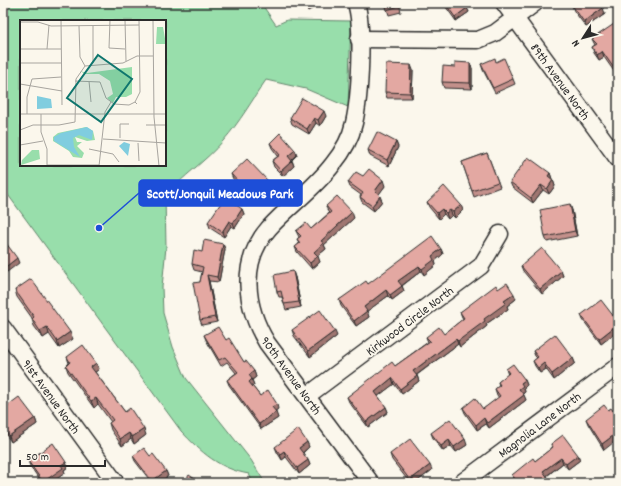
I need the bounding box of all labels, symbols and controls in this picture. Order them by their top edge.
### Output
north arrow [563,18,603,58]
inset map [20,20,166,166]
street label: 89th Avenue North [528,40,594,122]
callout: Scott/Jonquil Meadows Park [139,180,302,206]
text: Scott/Jonquil Meadows Park [146,185,294,205]
street label: Kirkwood Circle North [362,282,459,361]
street label: 90th Avenue North [255,333,325,420]
street label: 91st Avenue North [16,356,84,439]
street label: Magnolia Lane North [495,388,586,464]
scale bar [20,442,105,468]
text: 50 m [26,449,49,466]

